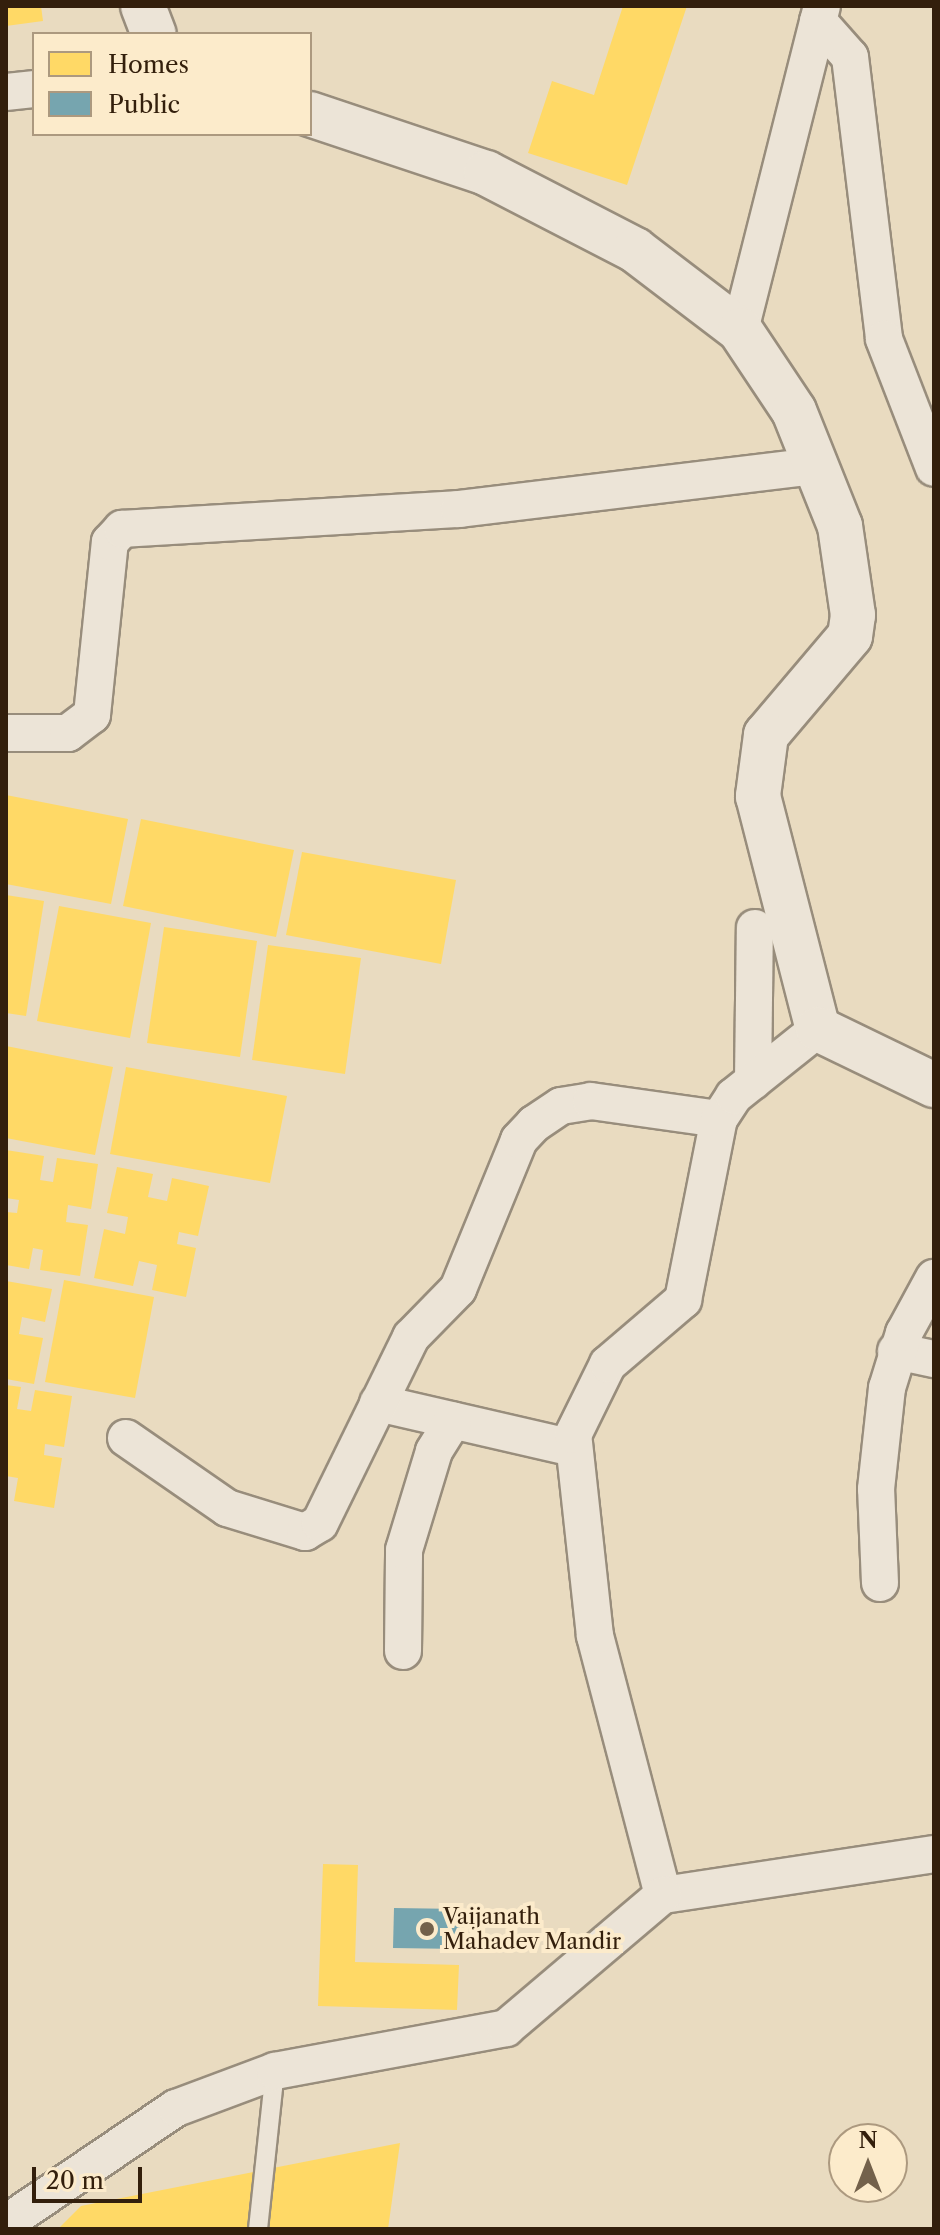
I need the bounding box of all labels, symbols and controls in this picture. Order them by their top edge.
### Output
legend [32,32,312,136]
text: Homes [108,50,189,79]
text: Public [108,90,180,119]
place label: Vaijanath Mahadev Mandir [443,1903,622,1954]
marker: Vaijanath Mahadev Mandir [418,1920,436,1938]
north arrow [828,2123,908,2203]
text: N [858,2127,878,2154]
scale bar [36,2151,146,2201]
text: 20 m [46,2166,104,2195]

